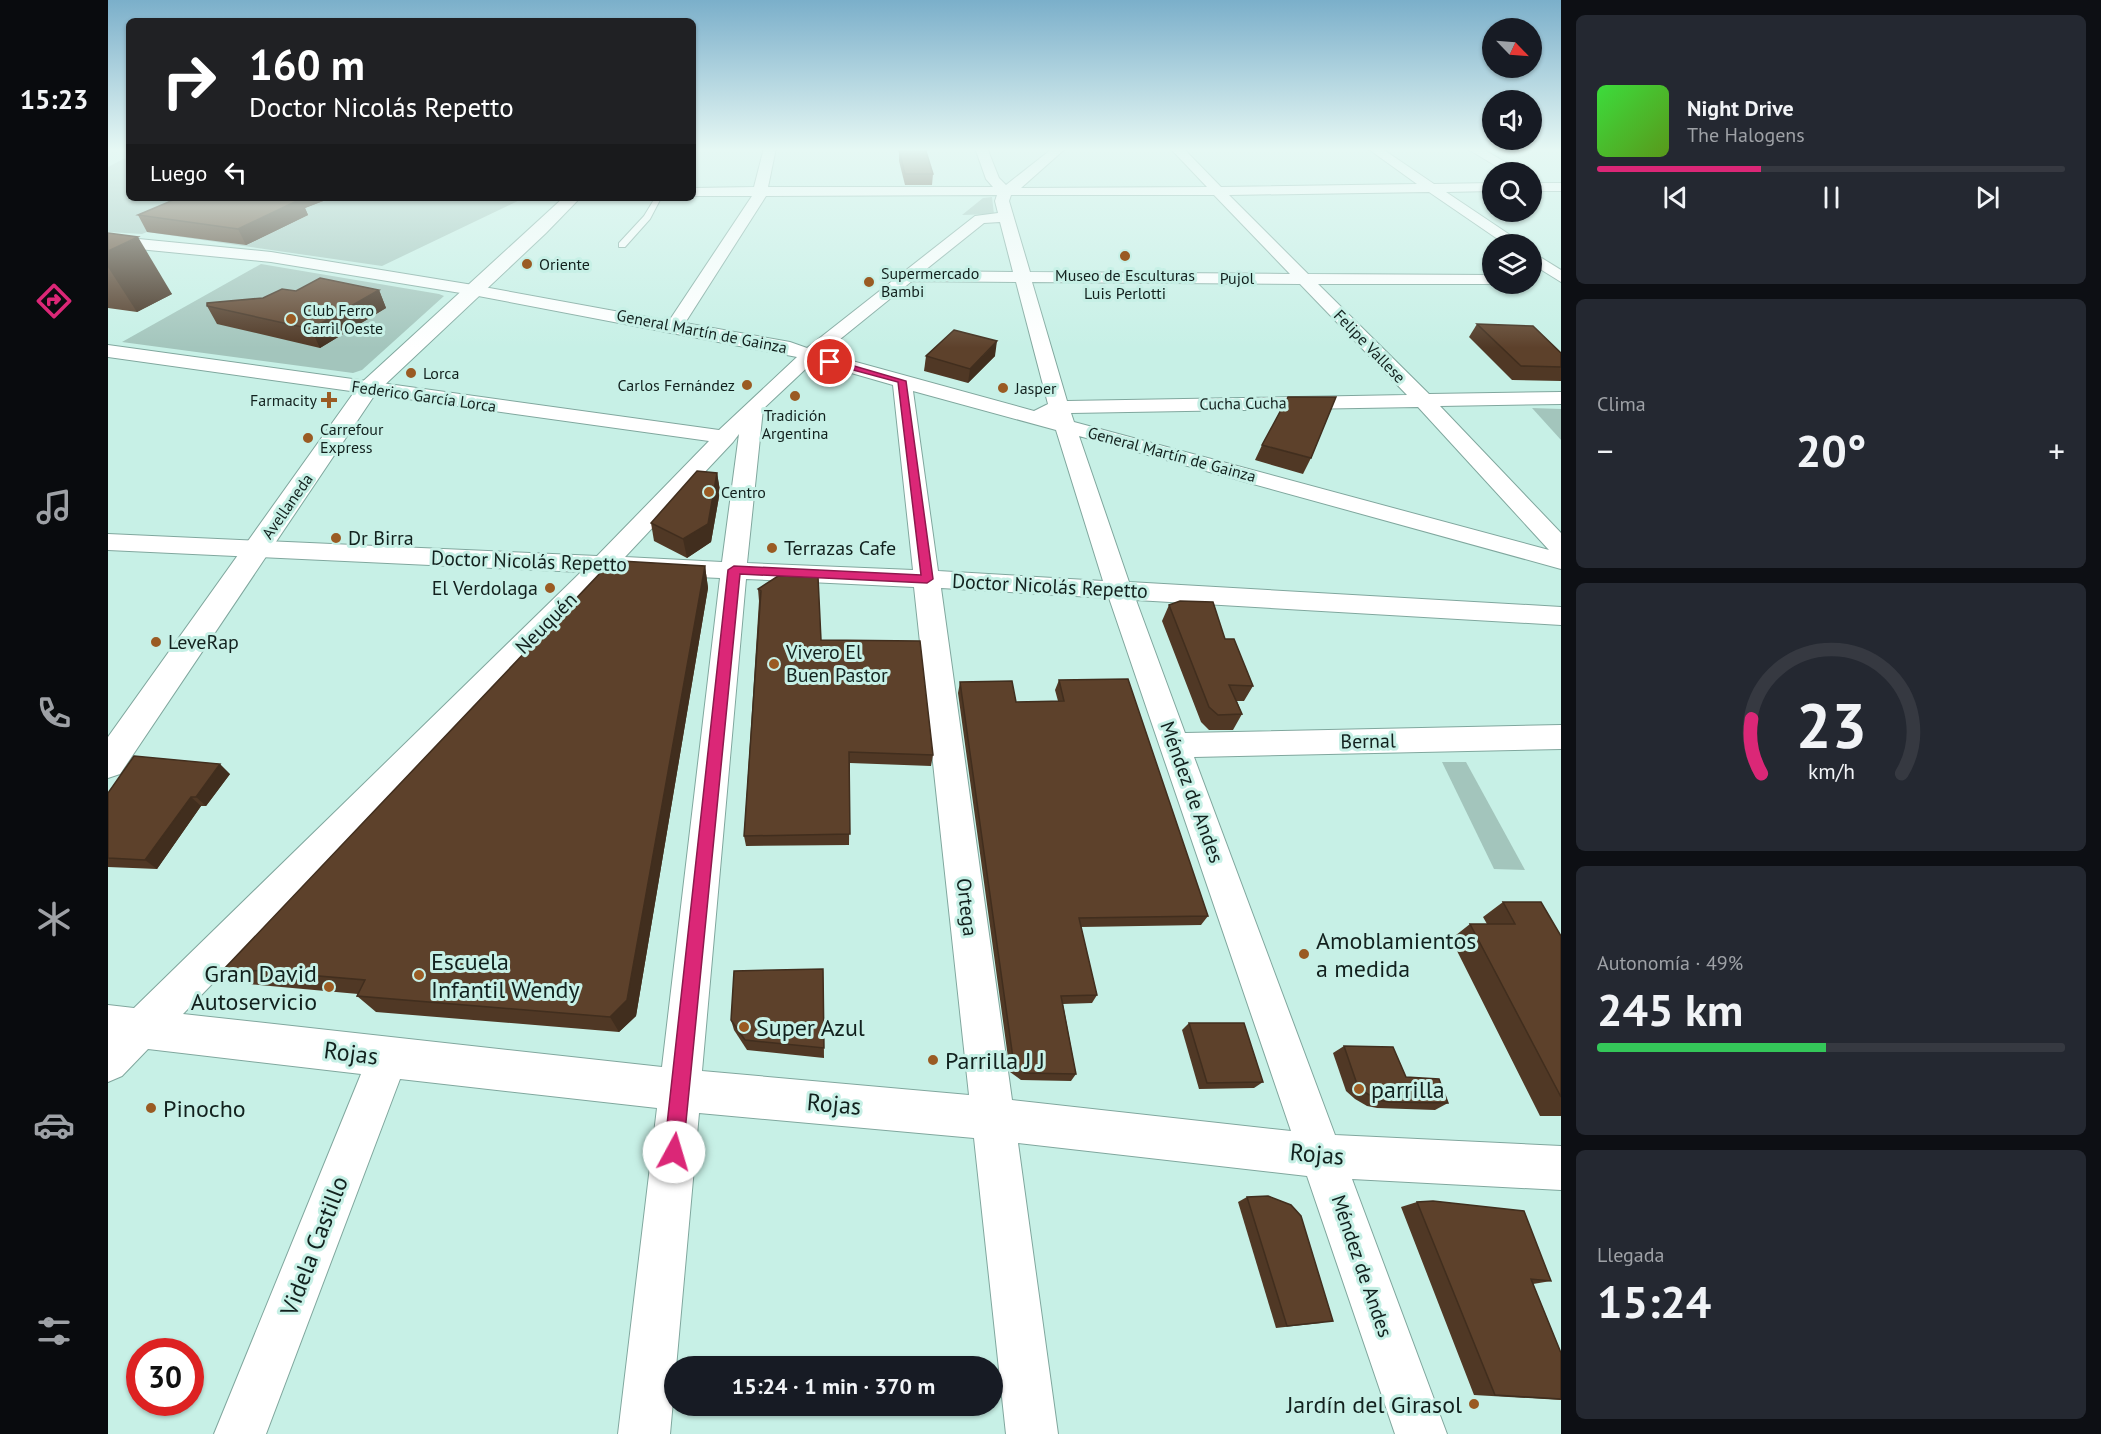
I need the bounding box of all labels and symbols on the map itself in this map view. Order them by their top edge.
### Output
north arrow [1482,18,1542,78]
marker: Museo de Esculturas Luis Perlotti [1118,249,1132,263]
place label: Oriente [539,254,590,274]
marker: Oriente [520,257,534,271]
place label: Supermercado Bambi [881,263,979,301]
place label: Museo de Esculturas Luis Perlotti [1055,265,1195,303]
street label: Pujol [1220,268,1255,288]
marker: Supermercado Bambi [862,275,876,289]
place label: Club Ferro Carril Oeste [303,300,383,338]
street label: General Martín de Gainza [615,305,789,357]
street label: Felipe Vallese [1330,305,1410,387]
marker: Club Ferro Carril Oeste [284,312,298,326]
pin [804,336,855,387]
place label: Lorca [423,363,460,383]
marker: Lorca [404,366,418,380]
place label: Carlos Fernández [618,375,735,395]
street label: Federico García Lorca [350,376,498,416]
marker: Carlos Fernández [740,378,754,392]
place label: Jasper [1014,378,1057,398]
marker: Jasper [996,381,1010,395]
marker: Tradición Argentina [788,389,802,403]
place label: Farmacity [250,390,318,410]
street label: Cucha Cucha [1199,392,1287,414]
marker: Farmacity [322,393,336,407]
place label: Tradición Argentina [762,405,828,443]
place label: Carrefour Express [320,419,384,457]
street label: General Martín de Gainza [1086,422,1258,486]
marker: Carrefour Express [301,431,315,445]
street label: Avellaneda [257,469,317,543]
place label: Centro [721,482,766,502]
marker: Centro [702,485,716,499]
place label: Dr Birra [348,525,414,551]
marker: Dr Birra [329,531,343,545]
place label: Terrazas Cafe [784,535,896,561]
marker: Terrazas Cafe [765,541,779,555]
street label: Doctor Nicolás Repetto [431,545,627,577]
street label: Doctor Nicolás Repetto [951,568,1149,604]
place label: El Verdolaga [432,575,538,601]
marker: El Verdolaga [543,581,557,595]
street label: Neuquén [510,587,582,659]
place label: LeveRap [168,629,239,655]
marker: LeveRap [149,635,163,649]
place label: Vivero El Buen Pastor [785,639,888,688]
marker: Vivero El Buen Pastor [767,657,781,671]
street label: Méndez de Andes [1154,718,1230,866]
street label: Bernal [1340,728,1396,754]
street label: Ortega [951,877,983,937]
place label: Amoblamientos a medida [1316,925,1476,984]
place label: Escuela Infantil Wendy [431,946,580,1005]
marker: Amoblamientos a medida [1297,947,1311,961]
place label: Gran David Autoservicio [191,958,317,1017]
marker: Escuela Infantil Wendy [412,968,426,982]
marker: Gran David Autoservicio [322,980,336,994]
place label: Super Azul [756,1012,865,1043]
marker: Super Azul [737,1020,751,1034]
street label: Rojas [322,1034,380,1072]
place label: Parrilla J J [945,1045,1045,1076]
marker: Parrilla J J [926,1053,940,1067]
place label: parrilla [1371,1074,1445,1105]
marker: parrilla [1352,1082,1366,1096]
street label: Rojas [806,1086,862,1122]
place label: Pinocho [163,1093,246,1124]
marker: Pinocho [144,1101,158,1115]
position arrow [642,1120,706,1184]
street label: Rojas [1289,1136,1345,1172]
street label: Videla Castillo [273,1172,355,1321]
street label: Méndez de Andes [1325,1191,1399,1341]
speed limit sign: 30 [126,1338,204,1416]
place label: Jardín del Girasol [1285,1389,1462,1420]
marker: Jardín del Girasol [1467,1397,1481,1411]

